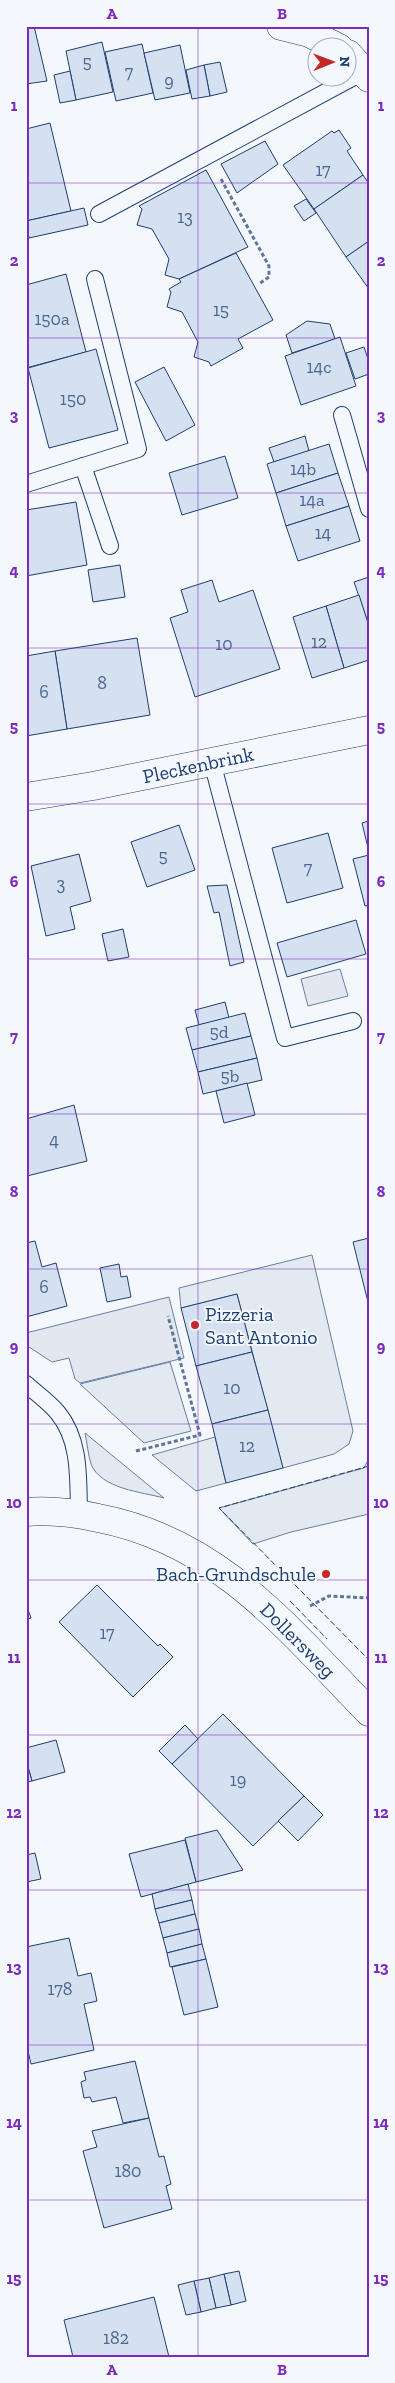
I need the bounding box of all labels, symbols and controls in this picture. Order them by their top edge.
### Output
text: A [107,4,118,23]
text: B [277,4,287,23]
north arrow [308,38,358,88]
house number: 5 [82,51,92,73]
text: N [336,56,353,68]
house number: 7 [125,61,134,83]
house number: 9 [164,70,174,92]
text: 1 [11,96,18,115]
text: 1 [378,96,385,115]
house number: 17 [315,159,331,181]
house number: 13 [177,206,193,228]
text: 2 [10,251,19,270]
text: 2 [377,251,386,270]
house number: 15 [213,299,229,321]
house number: 150a [34,308,70,330]
house number: 14c [307,356,331,378]
house number: 150 [60,388,86,410]
text: 3 [10,406,19,425]
text: 3 [377,406,386,425]
house number: 14b [290,458,316,480]
house number: 14a [299,489,325,511]
house number: 14 [315,522,332,544]
text: 4 [9,561,19,580]
text: 4 [376,561,386,580]
house number: 12 [311,631,327,653]
house number: 10 [215,633,233,655]
house number: 8 [97,672,107,694]
house number: 6 [39,681,49,703]
text: 5 [10,717,18,736]
text: 5 [377,717,385,736]
street label: Pleckenbrink [140,741,256,788]
house number: 5 [158,845,168,867]
house number: 7 [304,857,313,879]
text: 6 [10,872,19,891]
text: 6 [377,872,386,891]
house number: 3 [57,873,66,895]
house number: 5d [209,1021,229,1043]
text: 7 [10,1027,18,1046]
text: 7 [377,1027,385,1046]
house number: 5b [221,1065,239,1087]
house number: 4 [49,1129,59,1151]
text: 8 [10,1182,19,1201]
text: 8 [377,1182,386,1201]
house number: 6 [39,1276,49,1298]
place label: Pizzeria Sant Antonio [205,1302,318,1349]
marker: Pizzeria Sant Antonio [189,1319,201,1331]
text: 9 [10,1337,19,1356]
text: 9 [377,1337,386,1356]
house number: 10 [223,1377,241,1399]
house number: 12 [239,1435,255,1457]
text: 10 [6,1493,22,1512]
text: 10 [373,1493,389,1512]
place label: Bach-Grundschule [156,1562,316,1586]
marker: Bach-Grundschule [320,1568,332,1580]
street label: Dollersweg [255,1597,341,1683]
house number: 17 [99,1622,115,1644]
text: 11 [8,1648,21,1667]
text: 11 [375,1648,388,1667]
house number: 19 [230,1769,246,1791]
text: 12 [6,1803,22,1822]
text: 12 [373,1803,389,1822]
text: 13 [7,1958,22,1977]
text: 13 [374,1958,389,1977]
house number: 178 [48,1978,72,2000]
text: 14 [6,2113,22,2132]
text: 14 [373,2113,389,2132]
house number: 180 [115,2160,141,2182]
text: 15 [7,2269,21,2288]
text: 15 [374,2269,388,2288]
house number: 182 [103,2327,129,2349]
text: A [107,2360,118,2379]
text: B [277,2360,287,2379]

